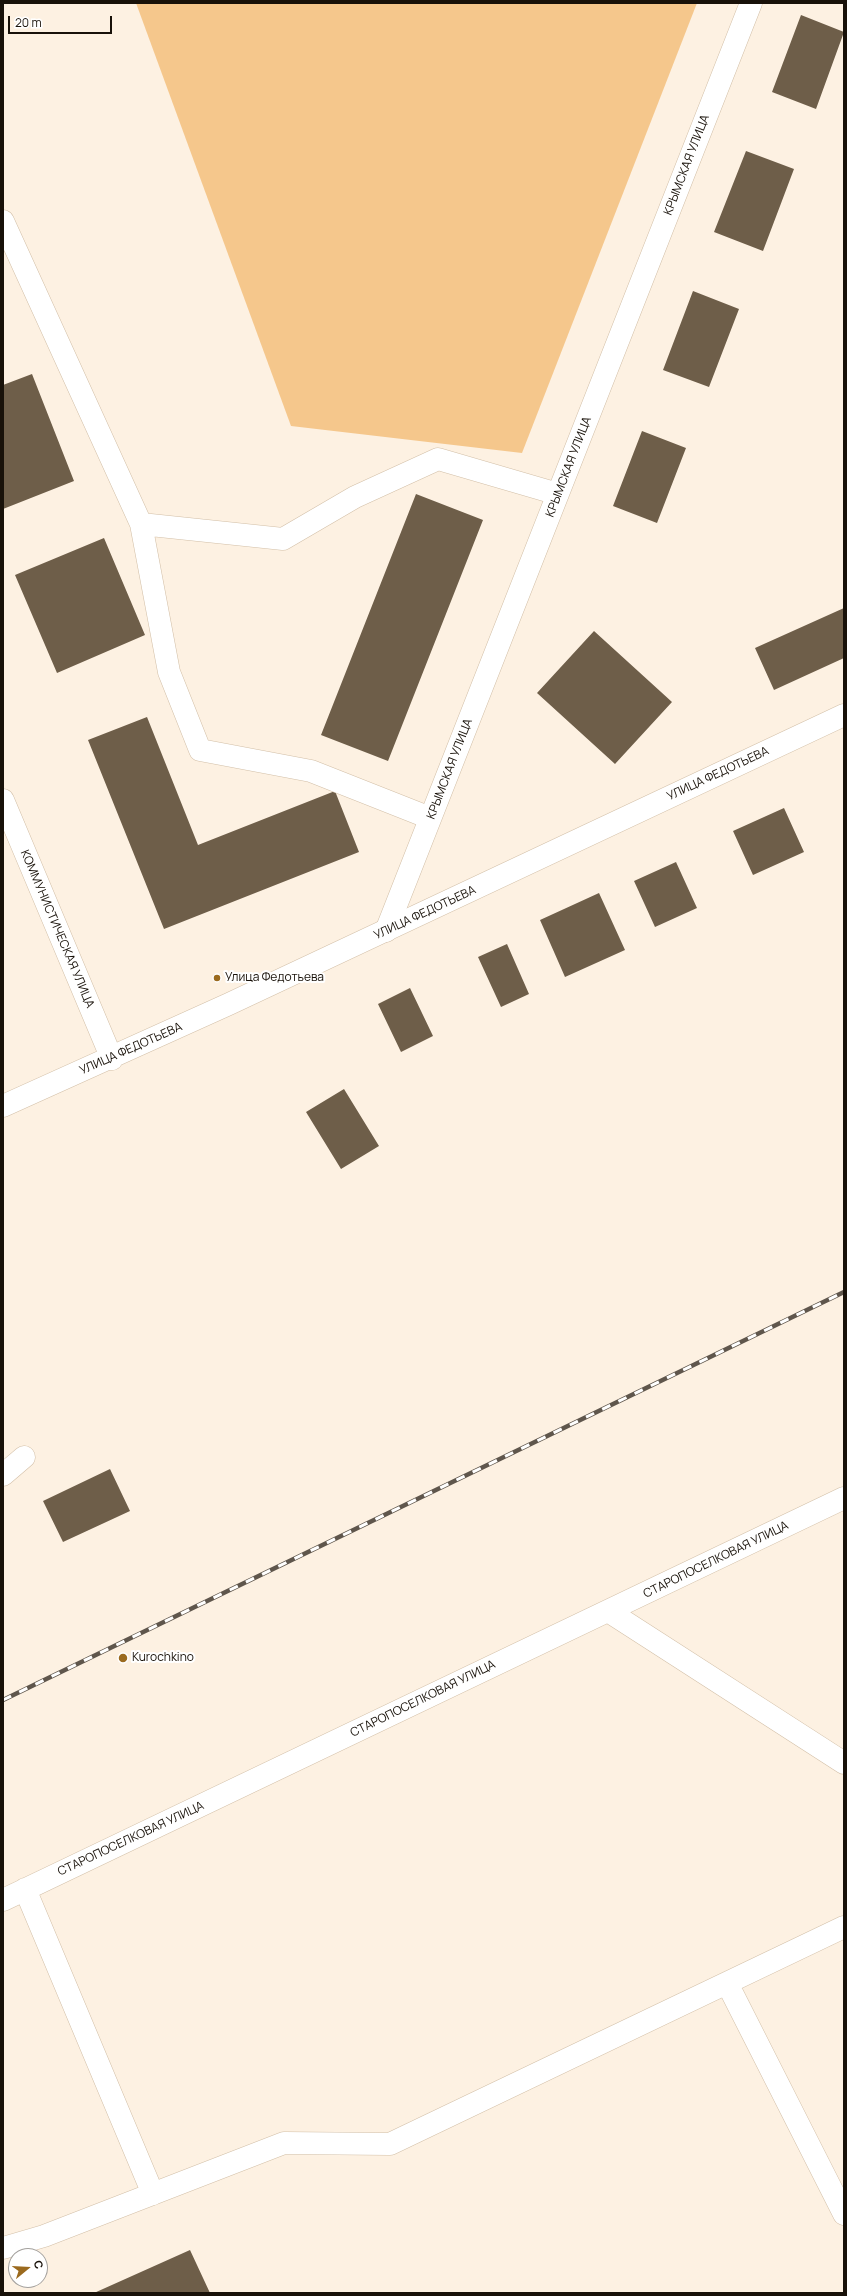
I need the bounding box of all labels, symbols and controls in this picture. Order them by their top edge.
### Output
scale bar [10,8,114,34]
text: 20 m [15,14,42,31]
street label: КРЫМСКАЯ УЛИЦА [661,113,713,217]
street label: КРЫМСКАЯ УЛИЦА [543,415,595,519]
street label: КРЫМСКАЯ УЛИЦА [424,717,476,821]
street label: УЛИЦА ФЕДОТЬЕВА [665,744,771,804]
street label: КОММУНИСТИЧЕСКАЯ УЛИЦА [17,848,97,1010]
street label: УЛИЦА ФЕДОТЬЕВА [372,883,478,943]
place label: Улица Федотьева [225,971,324,985]
marker: Улица Федотьева [212,973,222,983]
street label: УЛИЦА ФЕДОТЬЕВА [77,1020,185,1078]
street label: СТАРОПОСЕЛКОВАЯ УЛИЦА [641,1519,791,1601]
place label: Kurochkino [132,1651,194,1665]
marker: Kurochkino [117,1652,129,1664]
street label: СТАРОПОСЕЛКОВАЯ УЛИЦА [348,1658,498,1740]
street label: СТАРОПОСЕЛКОВАЯ УЛИЦА [56,1799,206,1879]
north arrow [8,2248,48,2288]
text: С [31,2258,47,2271]

